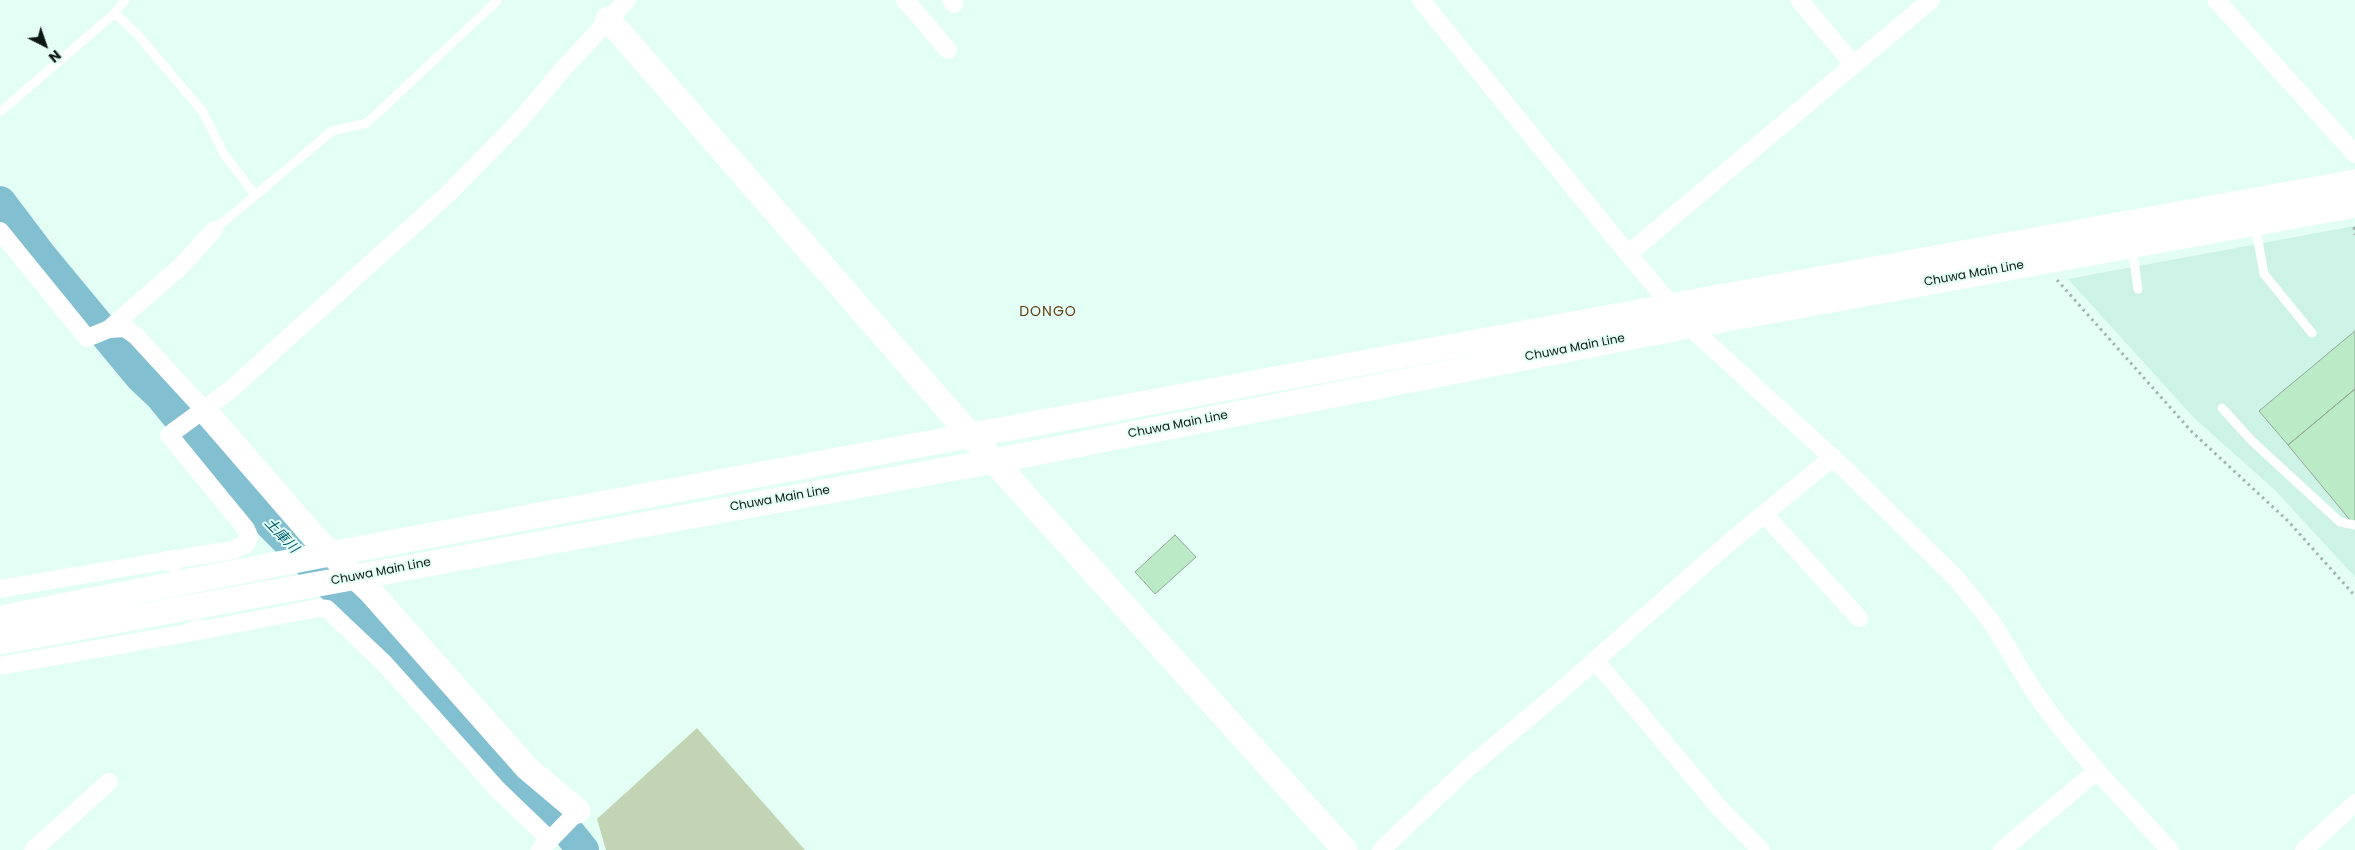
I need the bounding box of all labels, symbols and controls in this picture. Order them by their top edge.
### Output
north arrow [20,20,70,70]
text: N [44,45,65,67]
street label: Chuwa Main Line [1923,258,2025,290]
district label: DONGO [1019,304,1077,320]
street label: Chuwa Main Line [1524,331,1626,365]
street label: Chuwa Main Line [1127,408,1229,442]
street label: Chuwa Main Line [729,483,831,515]
water label: 土庫川 [260,515,302,557]
street label: Chuwa Main Line [330,555,432,589]

